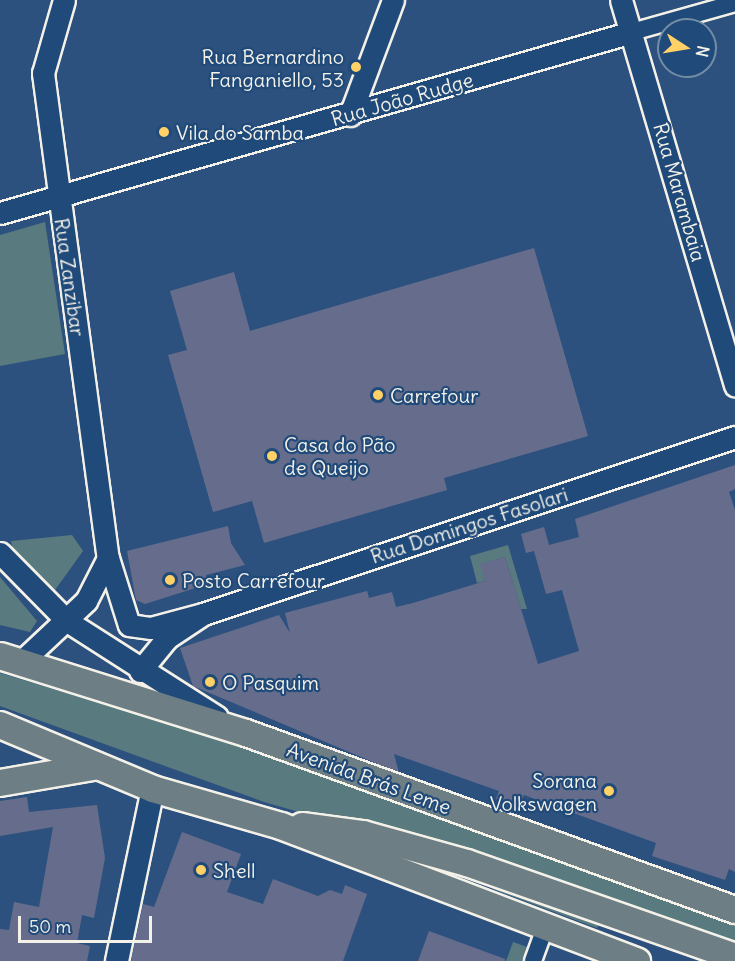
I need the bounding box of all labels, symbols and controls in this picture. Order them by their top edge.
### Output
north arrow [657,18,717,78]
place label: Rua Bernardino Fanganiello, 53 [202,44,344,91]
text: N [692,44,714,59]
marker: Rua Bernardino Fanganiello, 53 [349,60,363,74]
street label: Rua João Rudge [328,67,476,131]
place label: Vila do Samba [176,120,304,144]
street label: Rua Marambaia [649,120,711,264]
marker: Vila do Samba [157,125,171,139]
street label: Rua Zanzibar [50,216,90,338]
place label: Carrefour [390,383,478,407]
marker: Carrefour [371,388,385,402]
place label: Casa do Pão de Queijo [284,432,396,479]
marker: Casa do Pão de Queijo [265,449,279,463]
street label: Rua Domingos Fasolari [367,482,571,568]
place label: Posto Carrefour [182,568,325,592]
marker: Posto Carrefour [163,573,177,587]
place label: O Pasquim [222,670,319,694]
marker: O Pasquim [203,675,217,689]
street label: Avenida Brás Leme [284,737,454,819]
place label: Sorana Volkswagen [490,768,597,815]
marker: Sorana Volkswagen [602,784,616,798]
place label: Shell [213,858,255,882]
marker: Shell [194,863,208,877]
scale bar [21,904,154,942]
text: 50 m [29,915,71,938]

